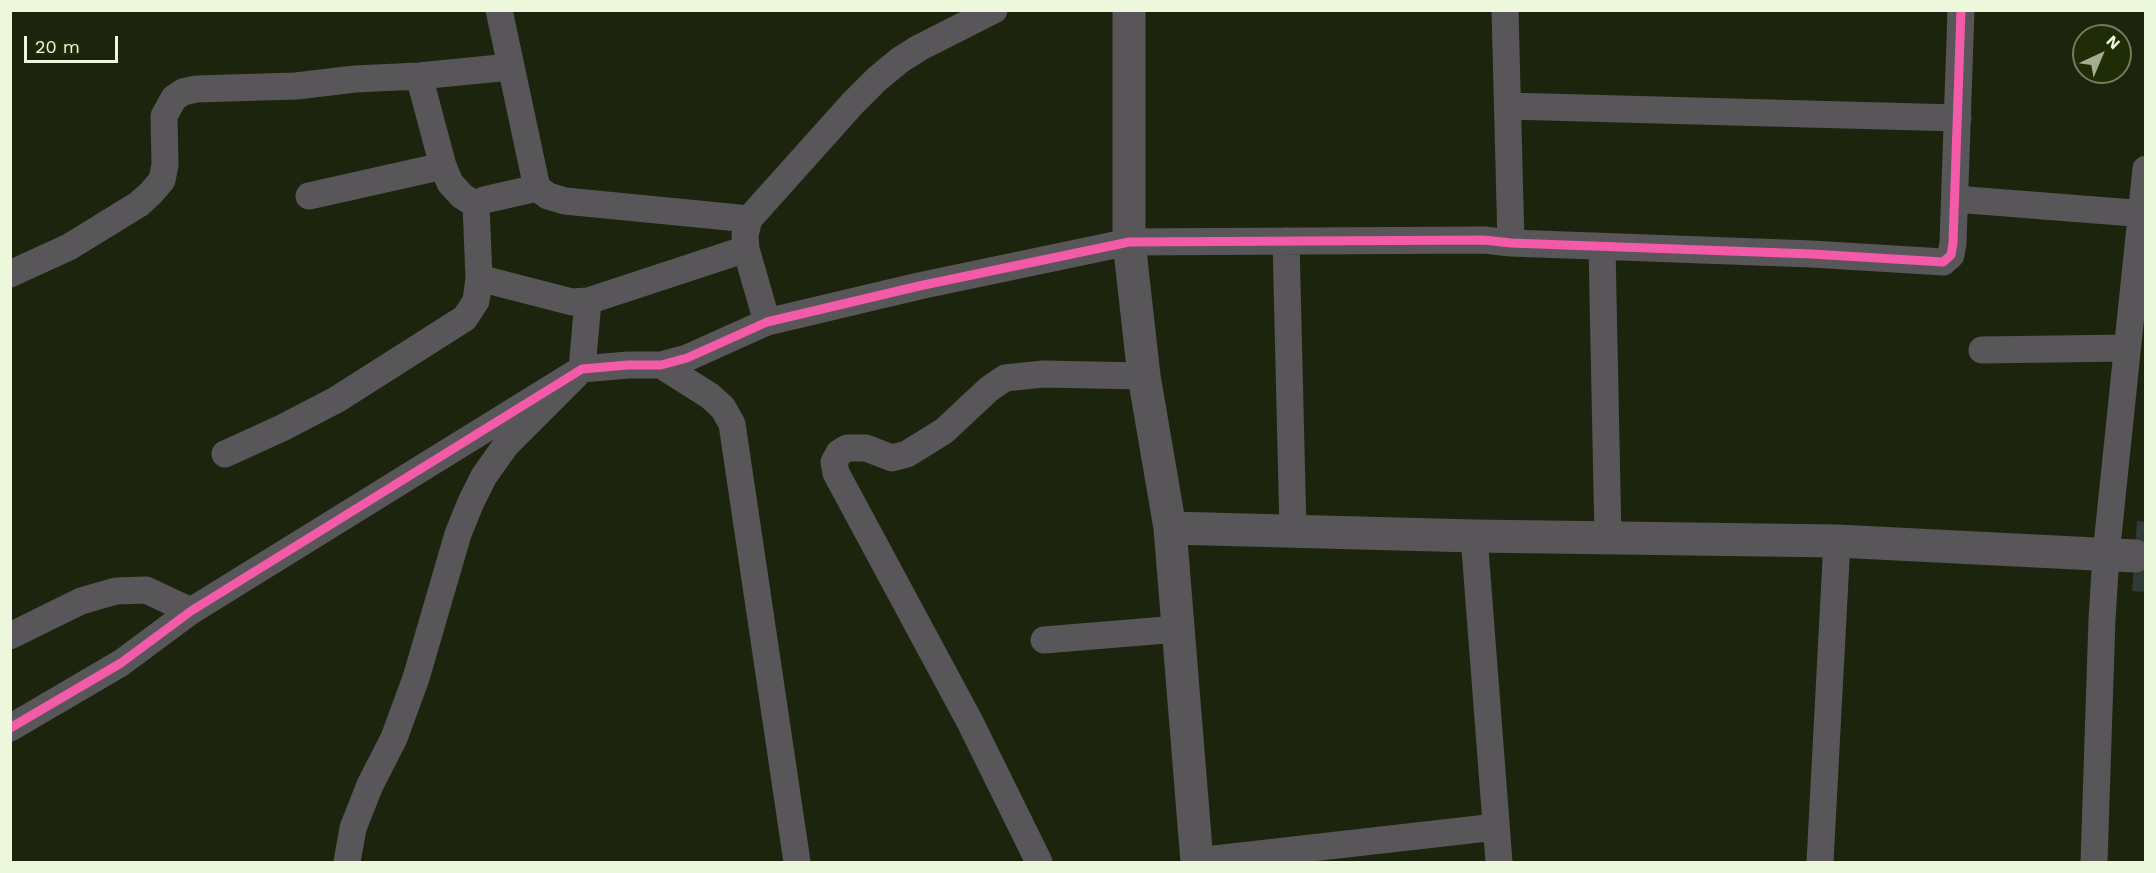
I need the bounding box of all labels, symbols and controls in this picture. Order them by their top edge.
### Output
scale bar [27,24,122,62]
north arrow [2072,24,2132,84]
text: N [2103,31,2124,53]
text: 20 m [35,36,80,57]

